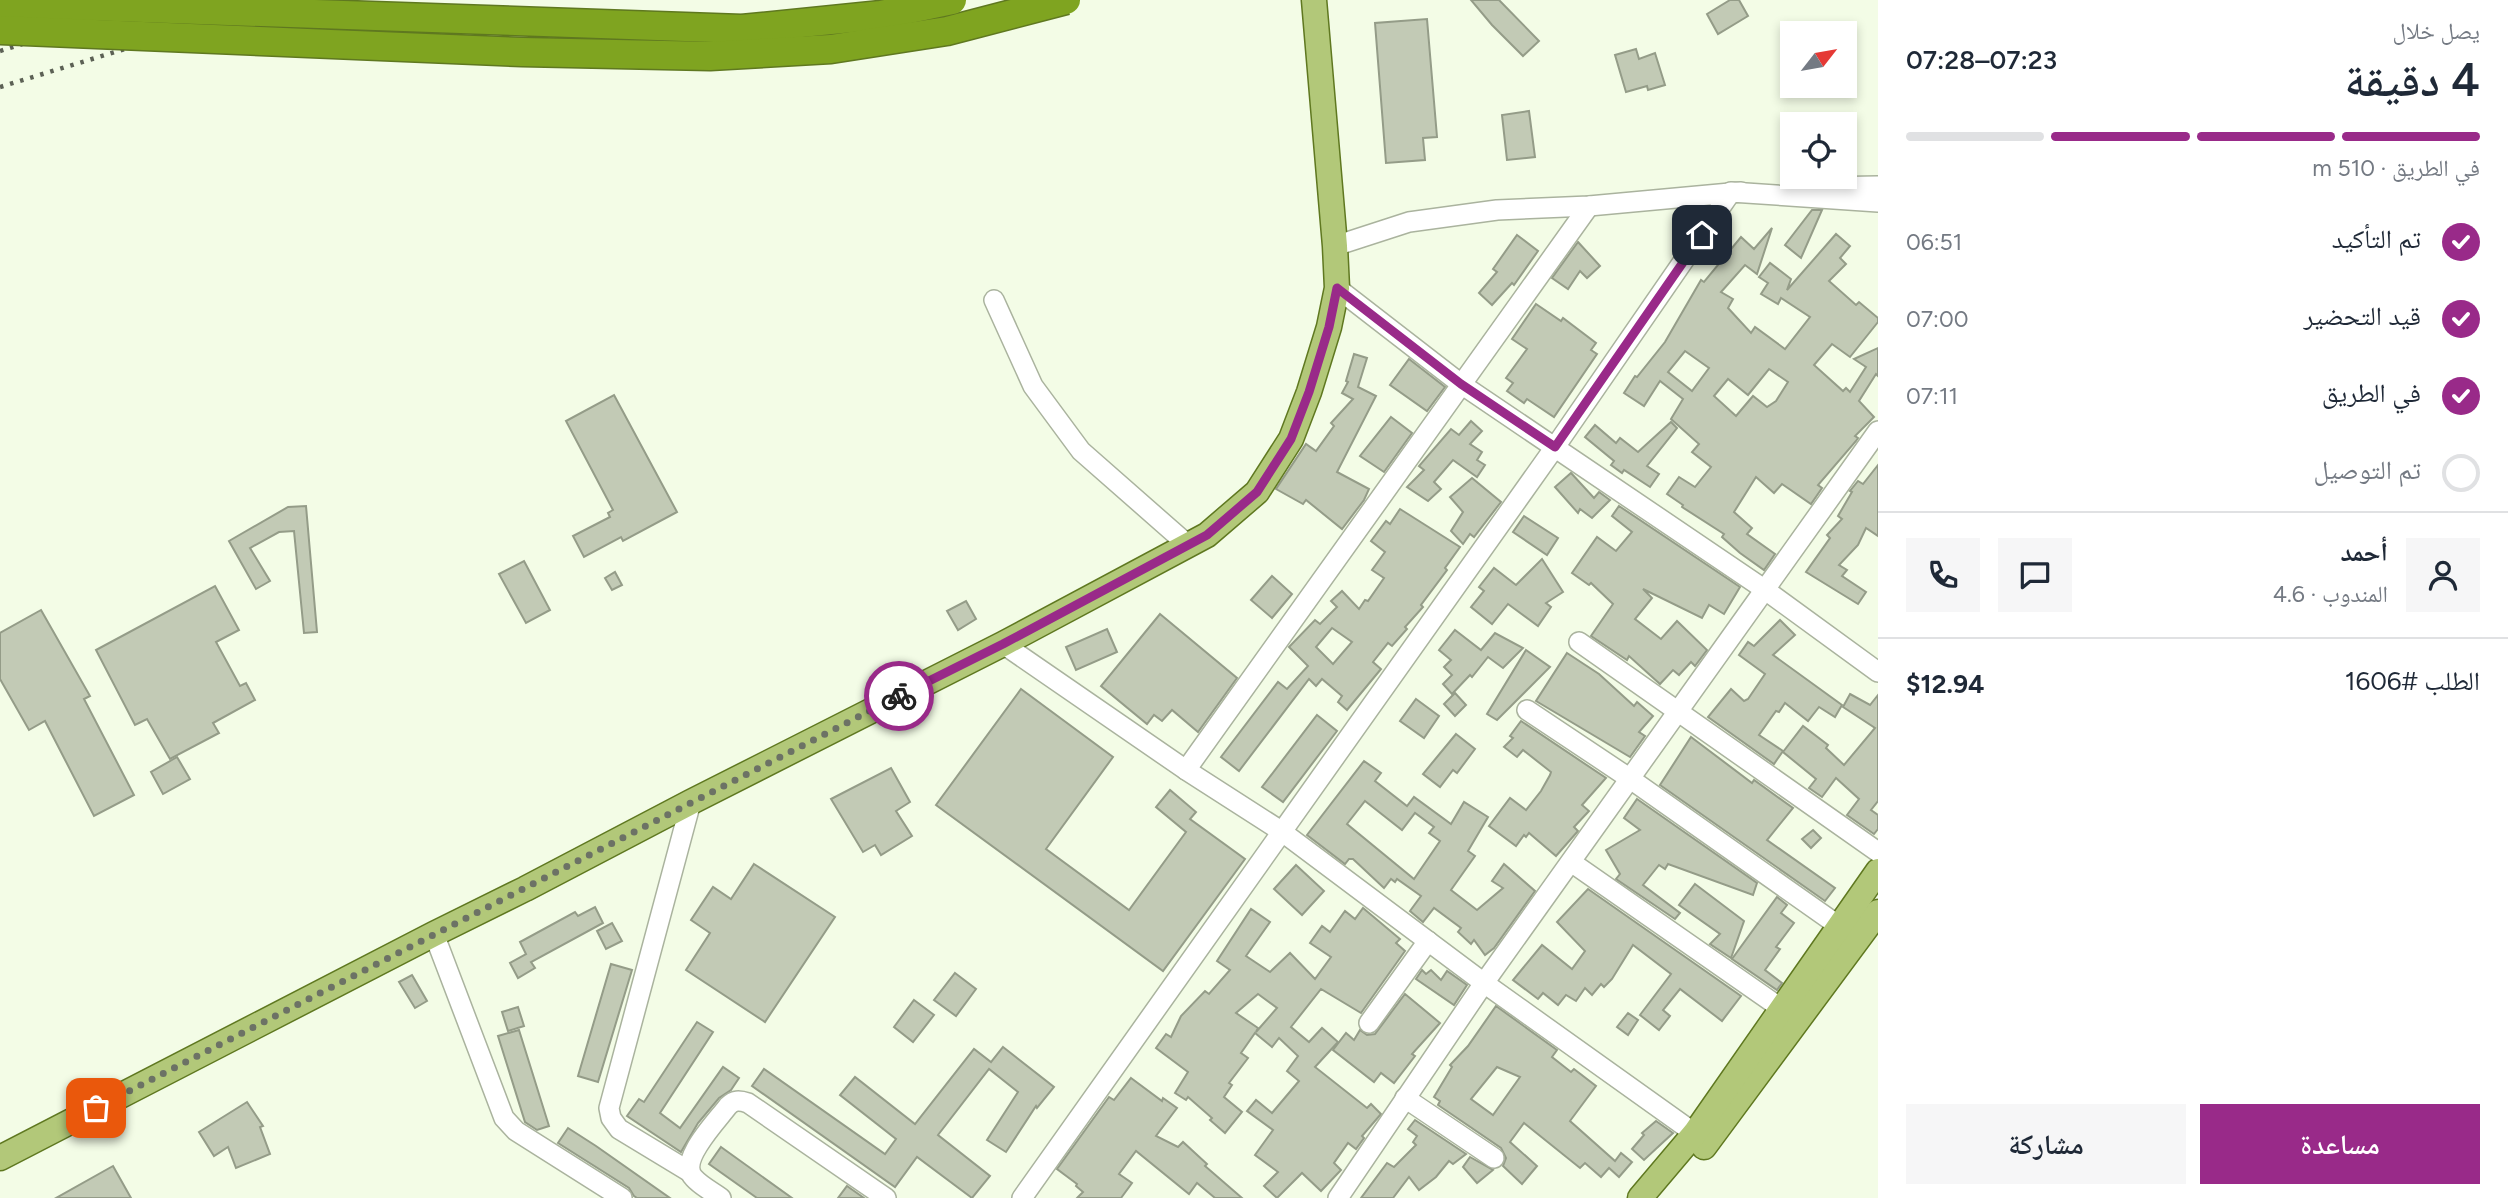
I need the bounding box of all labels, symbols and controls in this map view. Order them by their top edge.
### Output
text: يصل خلال [2393,17,2480,45]
north arrow [1780,21,1857,98]
map controls [1780,21,1857,189]
text: 07:23–07:28 [1906,44,2057,76]
text: 4 دقيقة [2344,52,2480,108]
button: locate [1780,112,1857,189]
text: في الطريق · 510 m [2312,154,2480,182]
pin [1672,205,1732,265]
icon: home [1683,216,1721,254]
text: تم التأكيد [2332,223,2421,255]
icon: check [2442,223,2480,261]
text: 06:51 [1906,228,1962,256]
text: قيد التحضير [2304,300,2421,332]
icon: check [2442,300,2480,338]
text: 07:00 [1906,305,1968,333]
text: في الطريق [2322,377,2421,409]
icon: check [2442,377,2480,415]
text: 07:11 [1906,382,1958,410]
text: تم التوصيل [2314,454,2421,486]
text: أحمد [2340,536,2388,568]
button: phone [1906,538,1980,612]
button: chat [1998,538,2072,612]
button: person [2406,538,2480,612]
text: المندوب · 4.6 [2273,580,2388,608]
courier [864,661,934,731]
text: الطلب #1606 [2345,665,2480,697]
text: $12.94 [1906,668,1984,700]
icon: bike [880,677,918,715]
pin [66,1078,126,1138]
icon: bag [77,1089,115,1127]
button: مشاركة [1906,1104,2186,1184]
button: مساعدة [2200,1104,2480,1184]

